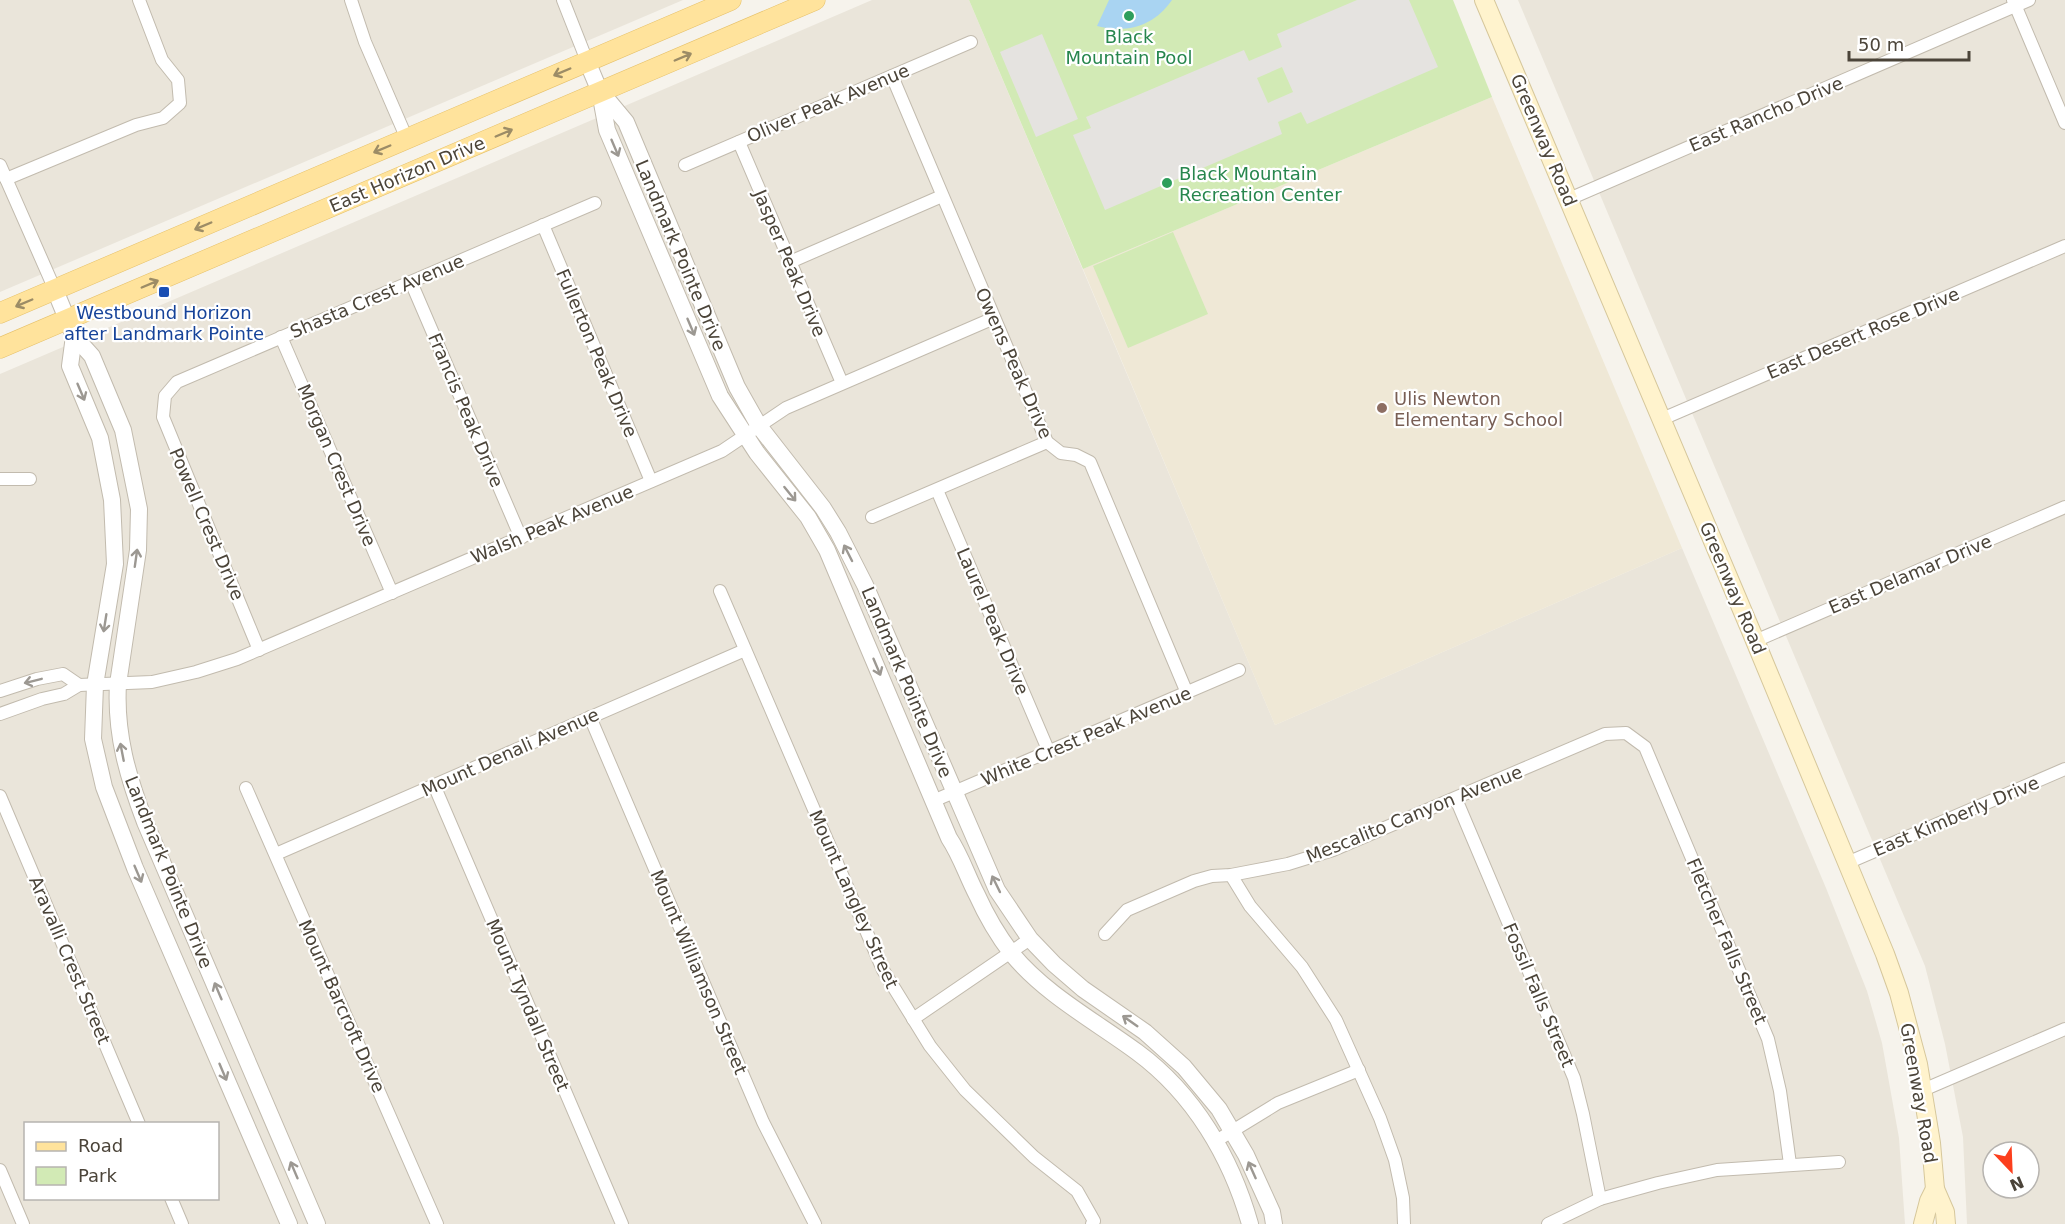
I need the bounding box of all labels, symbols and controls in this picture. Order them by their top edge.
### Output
marker: Black Mountain Pool [1122,9,1136,23]
scale bar [1849,24,1969,62]
place label: Black Mountain Pool [1066,26,1192,68]
text: 50 m [1858,34,1904,55]
one-way arrow [674,50,692,61]
street label: Oliver Peak Avenue [744,59,912,147]
one-way arrow [553,67,571,78]
street label: Greenway Road [1507,71,1581,209]
street label: East Rancho Drive [1686,72,1846,156]
one-way arrow [494,127,512,138]
street label: East Horizon Drive [326,132,488,216]
one-way arrow [610,138,621,157]
one-way arrow [374,144,392,155]
street label: Landmark Pointe Drive [631,156,731,354]
place label: Black Mountain Recreation Center [1179,163,1342,205]
marker: Black Mountain Recreation Center [1160,176,1174,190]
street label: Jasper Peak Drive [749,185,830,340]
one-way arrow [195,221,213,232]
street label: Shasta Crest Avenue [287,250,467,342]
street label: Fullerton Peak Drive [552,266,642,440]
one-way arrow [141,277,159,289]
street label: East Desert Rose Drive [1764,283,1962,383]
street label: Owens Peak Drive [971,284,1057,442]
marker: Westbound Horizon after Landmark Pointe [157,285,171,299]
one-way arrow [15,298,34,309]
place label: Westbound Horizon after Landmark Pointe [64,302,264,344]
one-way arrow [686,318,697,336]
street label: Francis Peak Drive [424,330,508,490]
street label: Morgan Crest Drive [293,381,381,549]
one-way arrow [76,383,87,401]
place label: Ulis Newton Elementary School [1394,388,1563,430]
marker: Ulis Newton Elementary School [1375,401,1389,415]
street label: Powell Crest Drive [165,445,249,603]
street label: Walsh Peak Avenue [468,480,636,568]
one-way arrow [784,486,797,502]
street label: Greenway Road [1696,519,1770,657]
street label: East Delamar Drive [1825,530,1995,618]
one-way arrow [842,544,853,562]
street label: Laurel Peak Drive [953,544,1033,698]
one-way arrow [131,549,142,569]
street label: Landmark Pointe Drive [857,583,957,781]
one-way arrow [99,613,110,633]
one-way arrow [872,658,883,676]
one-way arrow [24,675,43,687]
street label: White Crest Peak Avenue [978,682,1194,790]
street label: Mount Denali Avenue [418,703,602,801]
one-way arrow [116,742,127,762]
street label: Mescalito Canyon Avenue [1303,761,1525,867]
street label: East Kimberly Drive [1870,772,2042,860]
street label: Landmark Pointe Drive [121,773,217,971]
street label: Mount Langley Street [805,806,903,992]
street label: Fletcher Falls Street [1682,855,1772,1027]
one-way arrow [133,864,144,882]
street label: Mount Williamson Street [646,866,752,1078]
street label: Aravalli Crest Street [25,873,115,1047]
one-way arrow [989,876,1001,894]
street label: Mount Barcroft Drive [294,916,390,1096]
street label: Mount Tyndall Street [482,916,574,1094]
street label: Fossil Falls Street [1499,920,1579,1070]
one-way arrow [212,982,223,1001]
one-way arrow [1122,1015,1139,1027]
street label: Greenway Road [1896,1021,1942,1165]
one-way arrow [218,1063,229,1081]
legend [24,1122,219,1200]
text: Road [78,1135,123,1156]
north arrow [1981,1140,2041,1200]
one-way arrow [1246,1161,1257,1179]
one-way arrow [288,1162,299,1180]
text: Park [78,1165,117,1186]
text: N [2007,1172,2027,1195]

